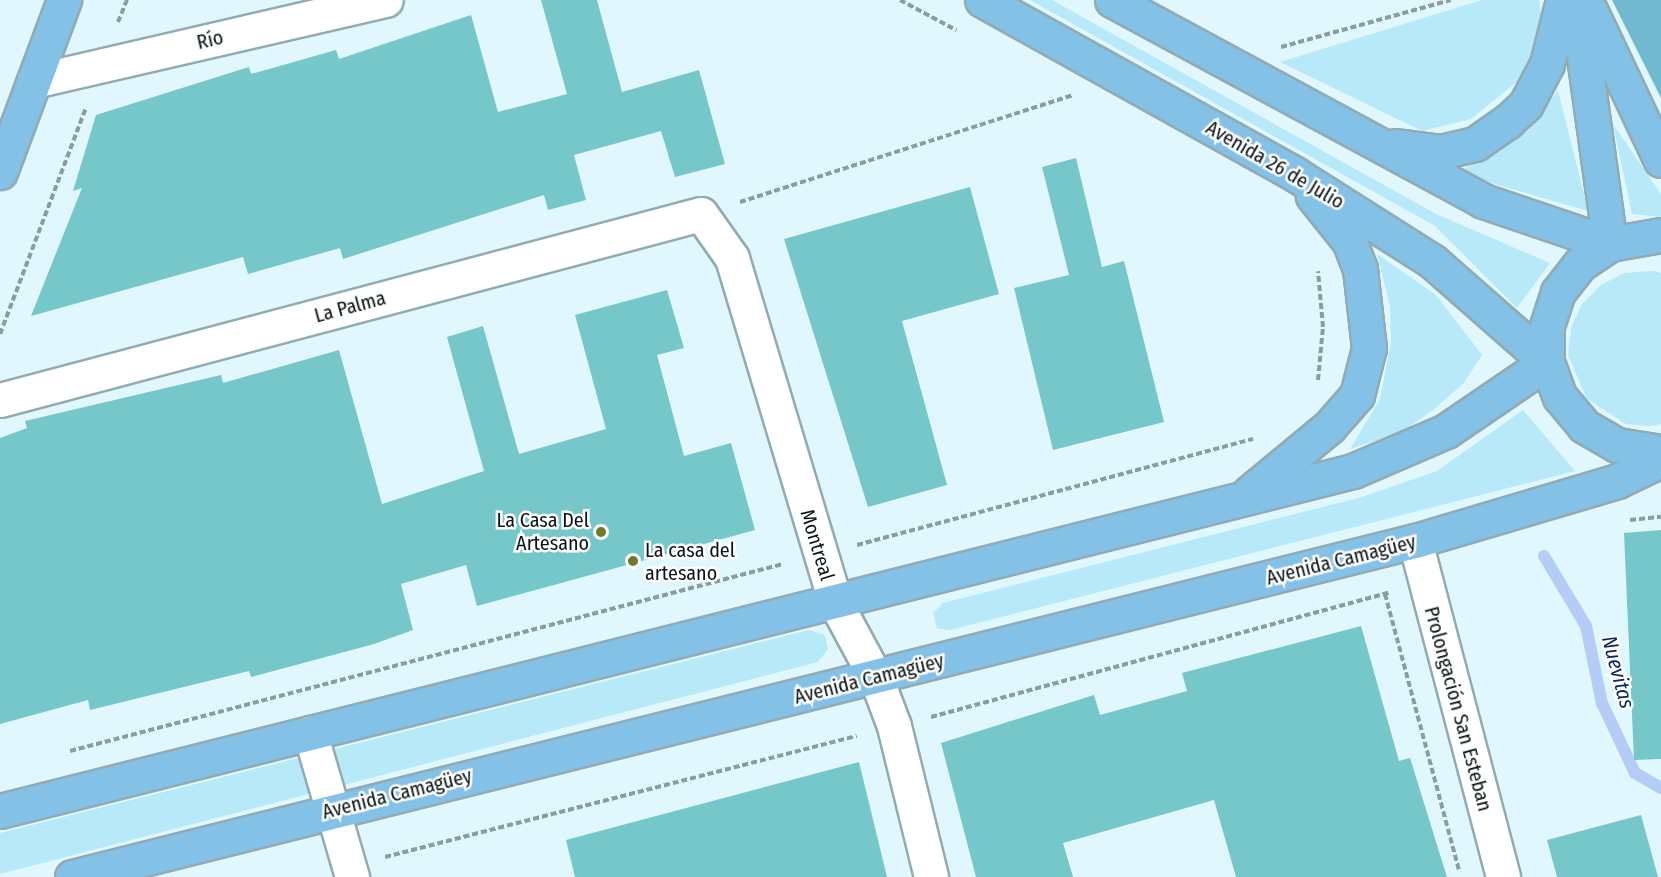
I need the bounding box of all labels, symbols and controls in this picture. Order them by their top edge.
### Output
street label: Río [194,25,226,55]
street label: Avenida 26 de Julio [1202,116,1348,214]
street label: La Palma [312,286,388,328]
street label: Montreal [795,507,839,583]
place label: La Casa Del Artesano [496,508,589,555]
marker: La Casa Del Artesano [594,525,608,539]
street label: Avenida Camagüey [1264,530,1418,590]
place label: La casa del artesano [645,538,735,585]
marker: La casa del artesano [626,554,640,568]
street label: Prolongación San Esteban [1419,604,1497,814]
water label: Nuevitas [1596,633,1640,711]
street label: Avenida Camagüey [792,649,946,709]
street label: Avenida Camagüey [320,764,474,824]

